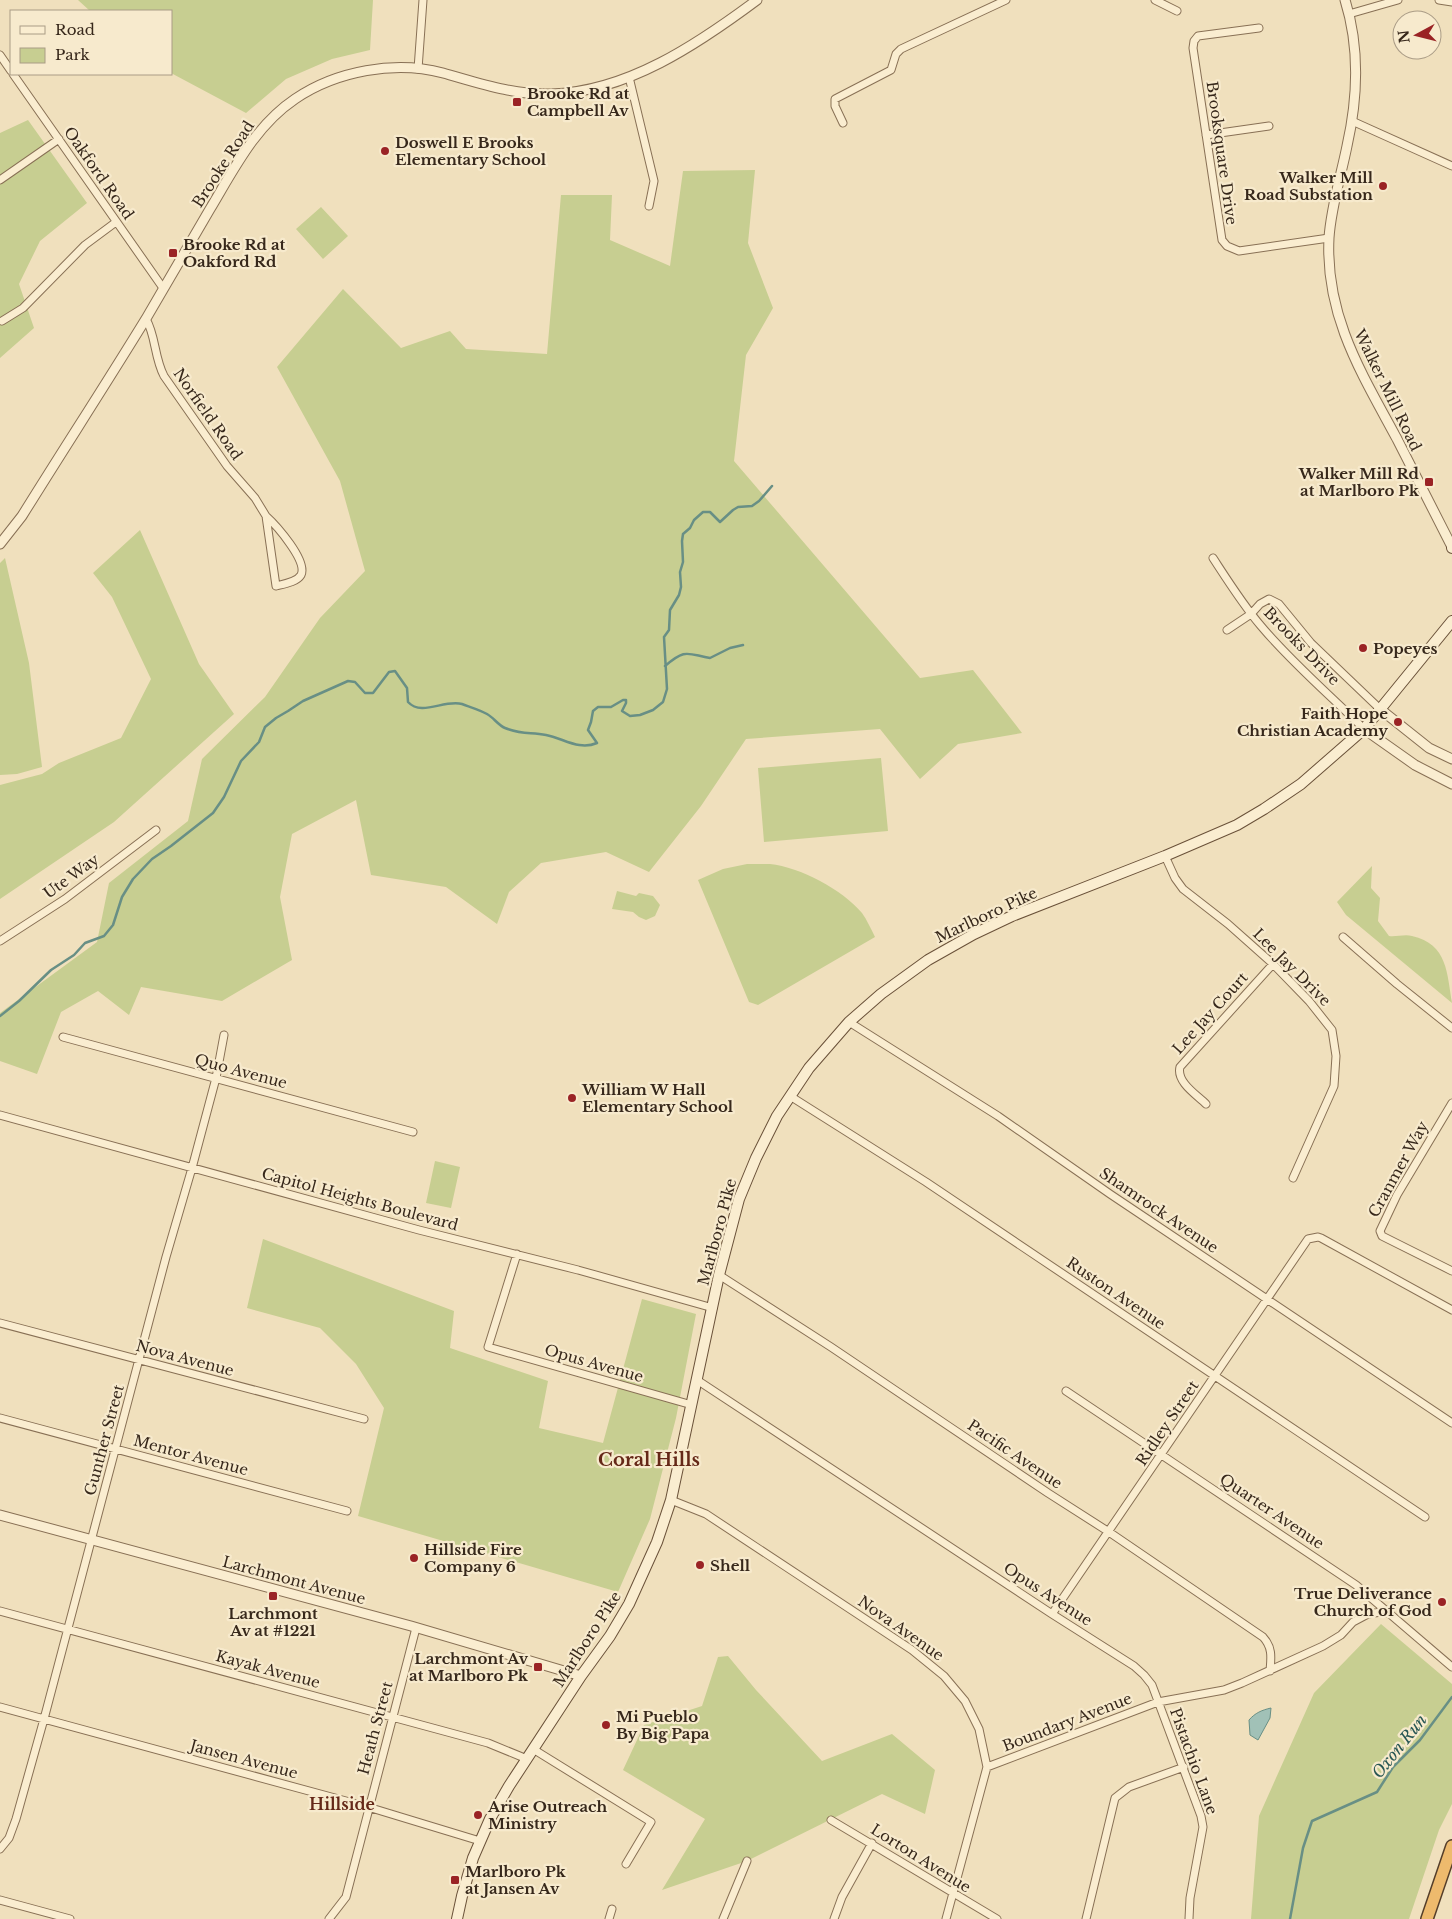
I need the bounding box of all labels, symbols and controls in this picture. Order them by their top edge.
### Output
legend [10,10,172,75]
north arrow [1392,10,1442,60]
text: Road [55,20,95,39]
text: N [1394,29,1414,44]
text: Park [55,45,91,64]
street label: Brooksquare Drive [1202,80,1242,226]
place label: Brooke Rd at Campbell Av [527,84,630,120]
marker: Brooke Rd at Campbell Av [511,96,523,108]
street label: Brooke Road [188,117,258,211]
street label: Oakford Road [60,123,138,223]
place label: Doswell E Brooks Elementary School [395,133,547,169]
marker: Doswell E Brooks Elementary School [379,145,391,157]
place label: Walker Mill Road Substation [1244,168,1374,204]
marker: Walker Mill Road Substation [1377,180,1389,192]
place label: Brooke Rd at Oakford Rd [183,235,286,271]
marker: Brooke Rd at Oakford Rd [167,247,179,259]
street label: Walker Mill Road [1350,325,1426,454]
street label: Norfield Road [169,364,247,464]
place label: Walker Mill Rd at Marlboro Pk [1298,464,1420,500]
marker: Walker Mill Rd at Marlboro Pk [1423,476,1435,488]
street label: Brooks Drive [1260,603,1344,689]
place label: Popeyes [1373,639,1438,658]
marker: Popeyes [1357,642,1369,654]
place label: Faith Hope Christian Academy [1237,704,1388,740]
marker: Faith Hope Christian Academy [1392,716,1404,728]
street label: Ute Way [39,849,103,903]
street label: Marlboro Pike [932,883,1040,947]
street label: Lee Jay Drive [1249,924,1335,1010]
street label: Lee Jay Court [1168,968,1252,1058]
street label: Quo Avenue [193,1050,289,1092]
place label: William W Hall Elementary School [581,1080,734,1116]
marker: William W Hall Elementary School [566,1092,578,1104]
street label: Cranmer Way [1364,1117,1432,1220]
street label: Shamrock Avenue [1096,1163,1222,1257]
street label: Capitol Heights Boulevard [260,1164,460,1234]
street label: Marlboro Pike [694,1176,740,1288]
street label: Ruston Avenue [1063,1253,1169,1333]
street label: Nova Avenue [134,1336,236,1380]
street label: Opus Avenue [542,1340,646,1386]
street label: Ridley Street [1131,1376,1203,1469]
street label: Gunther Street [80,1382,128,1498]
street label: Pacific Avenue [964,1415,1066,1493]
street label: Mentor Avenue [132,1431,250,1479]
district label: Coral Hills [598,1449,700,1471]
street label: Quarter Avenue [1216,1469,1328,1553]
place label: Hillside Fire Company 6 [424,1540,522,1576]
street label: Larchmont Avenue [220,1552,368,1608]
marker: Hillside Fire Company 6 [408,1552,420,1564]
place label: Shell [710,1556,751,1575]
street label: Opus Avenue [1000,1558,1096,1630]
marker: Shell [694,1559,706,1571]
place label: True Deliverance Church of God [1294,1584,1433,1620]
street label: Marlboro Pike [549,1588,625,1690]
marker: Larchmont Av at #1221 [267,1590,279,1602]
street label: Nova Avenue [854,1591,948,1665]
marker: True Deliverance Church of God [1436,1596,1448,1608]
place label: Larchmont Av at #1221 [228,1604,318,1640]
street label: Kayak Avenue [214,1646,322,1692]
place label: Larchmont Av at Marlboro Pk [409,1649,529,1685]
marker: Larchmont Av at Marlboro Pk [532,1661,544,1673]
street label: Heath Street [353,1679,397,1777]
street label: Boundary Avenue [1000,1689,1134,1755]
street label: Pistachio Lane [1166,1705,1222,1817]
place label: Mi Pueblo By Big Papa [616,1707,710,1743]
water label: Oxon Run [1367,1710,1431,1782]
marker: Mi Pueblo By Big Papa [600,1719,612,1731]
street label: Jansen Avenue [186,1735,300,1782]
district label: Hillside [309,1794,375,1814]
place label: Arise Outreach Ministry [487,1797,608,1833]
marker: Arise Outreach Ministry [472,1809,484,1821]
street label: Lorton Avenue [867,1820,975,1896]
place label: Marlboro Pk at Jansen Av [465,1862,567,1898]
marker: Marlboro Pk at Jansen Av [449,1874,461,1886]

